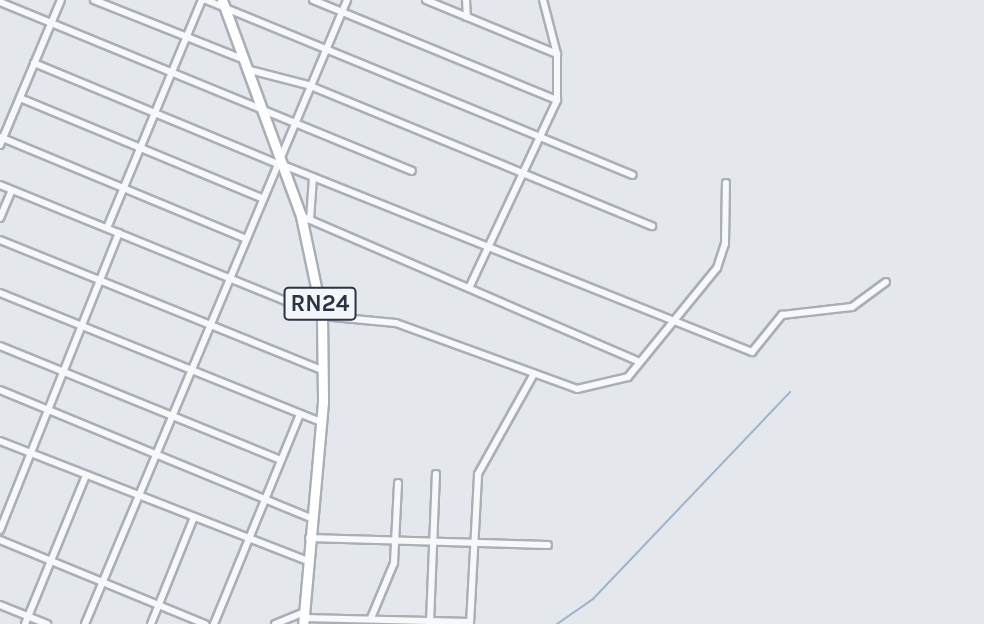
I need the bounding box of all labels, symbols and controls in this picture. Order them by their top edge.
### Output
road number: RN24 [283,284,357,324]

